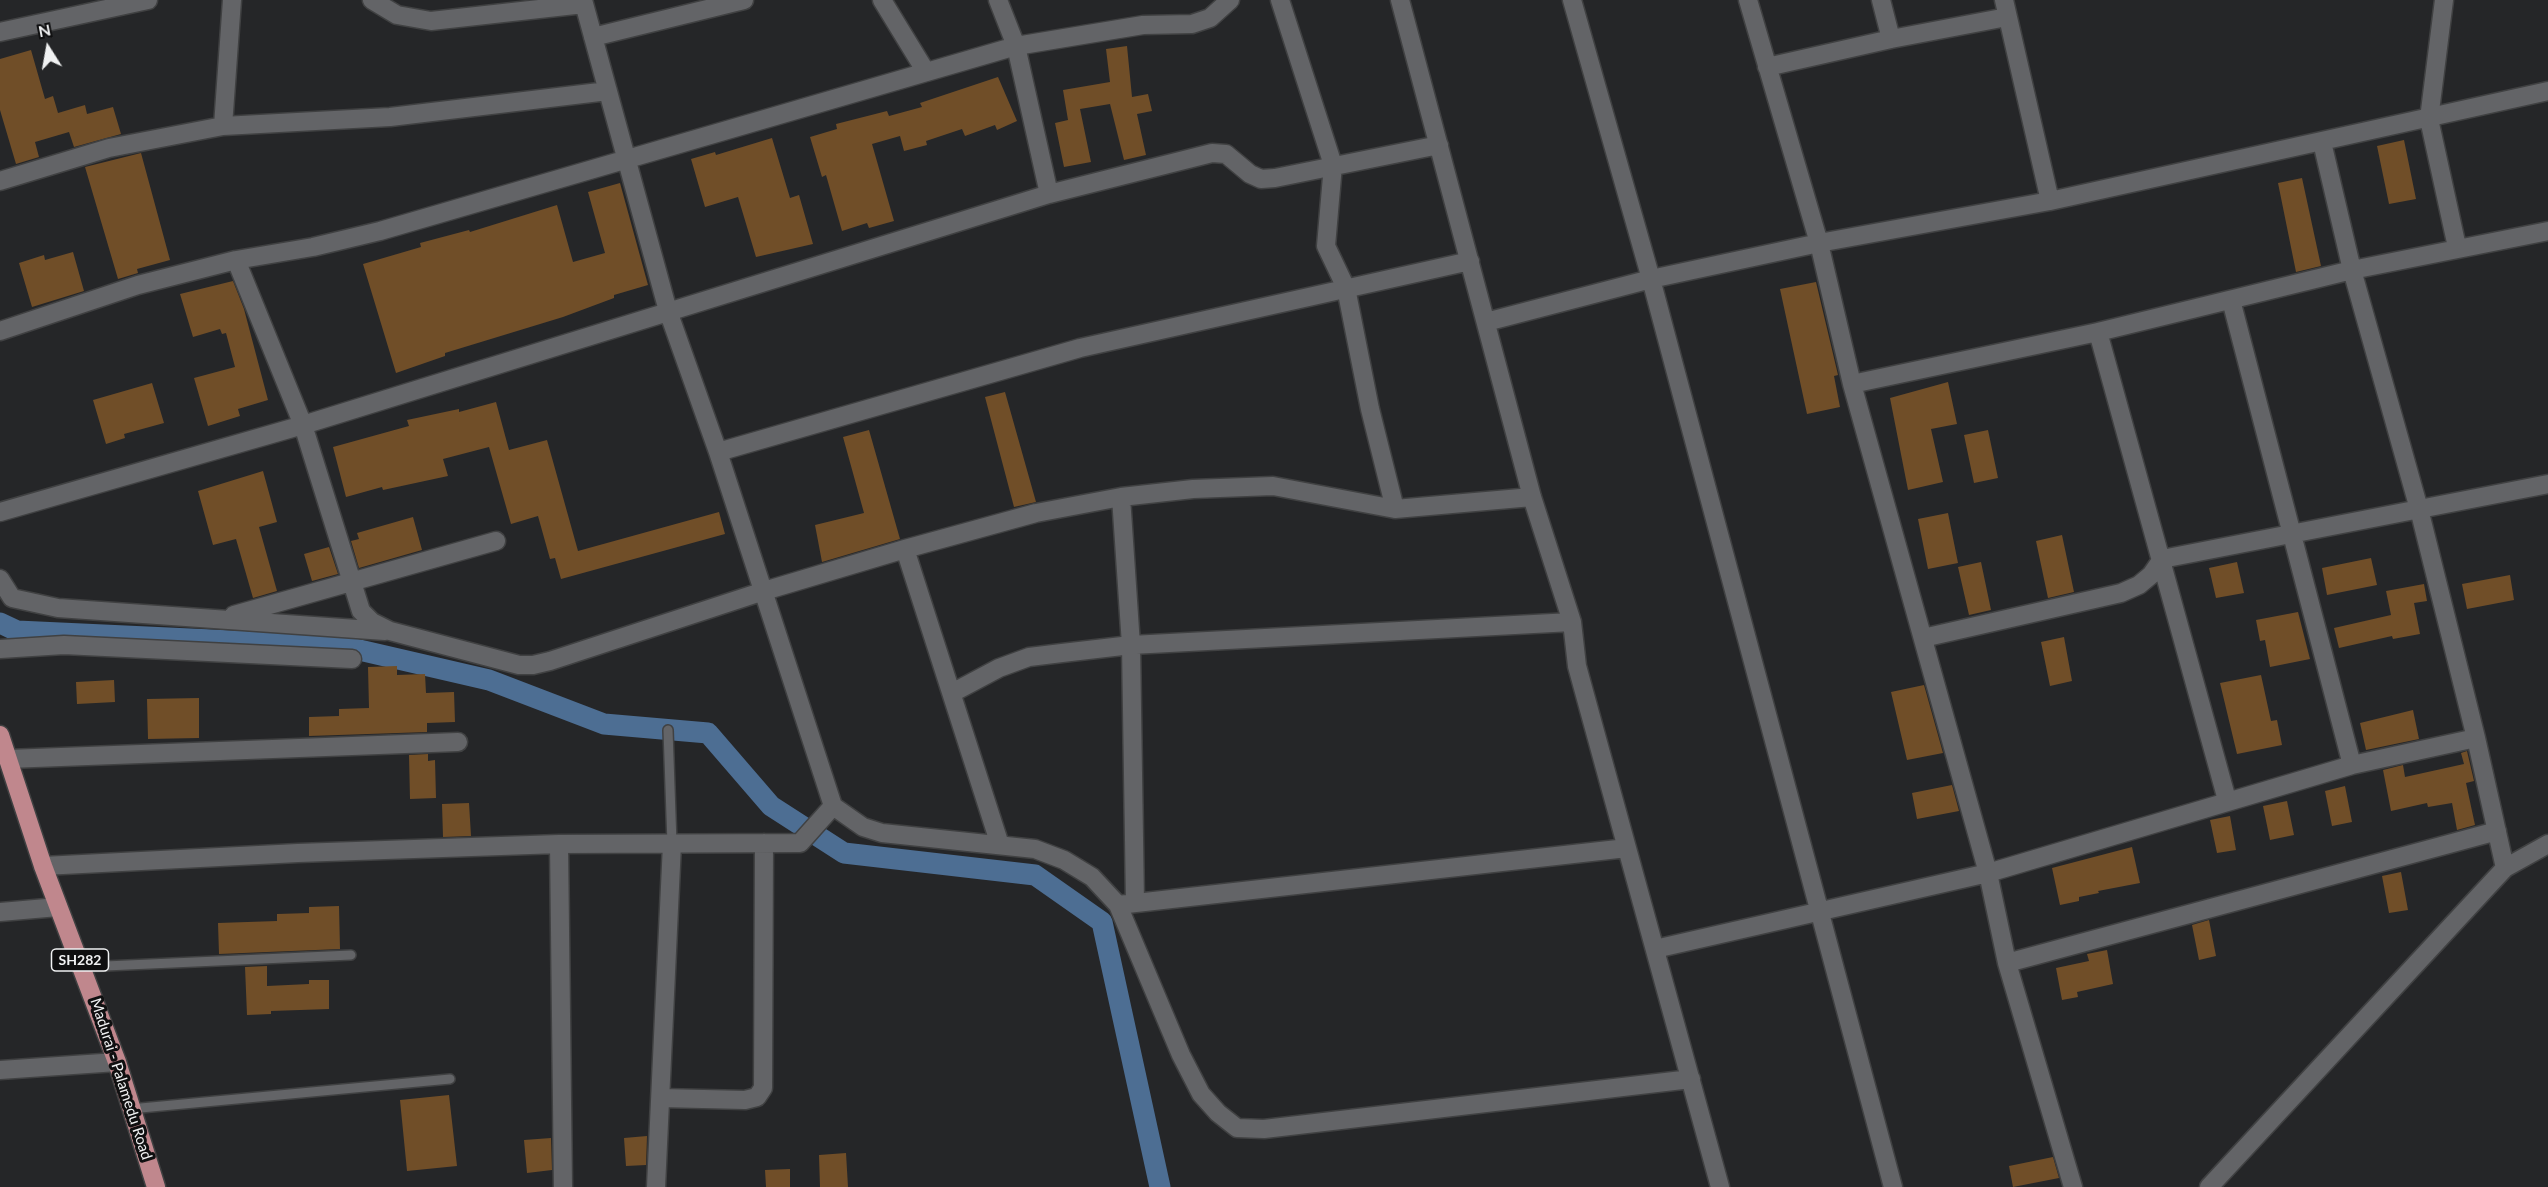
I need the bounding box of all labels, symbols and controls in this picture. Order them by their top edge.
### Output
north arrow [18,18,78,78]
text: N [37,19,52,40]
road number: SH282 [52,949,109,971]
street label: Madurai - Palamedu Road [86,996,156,1162]

